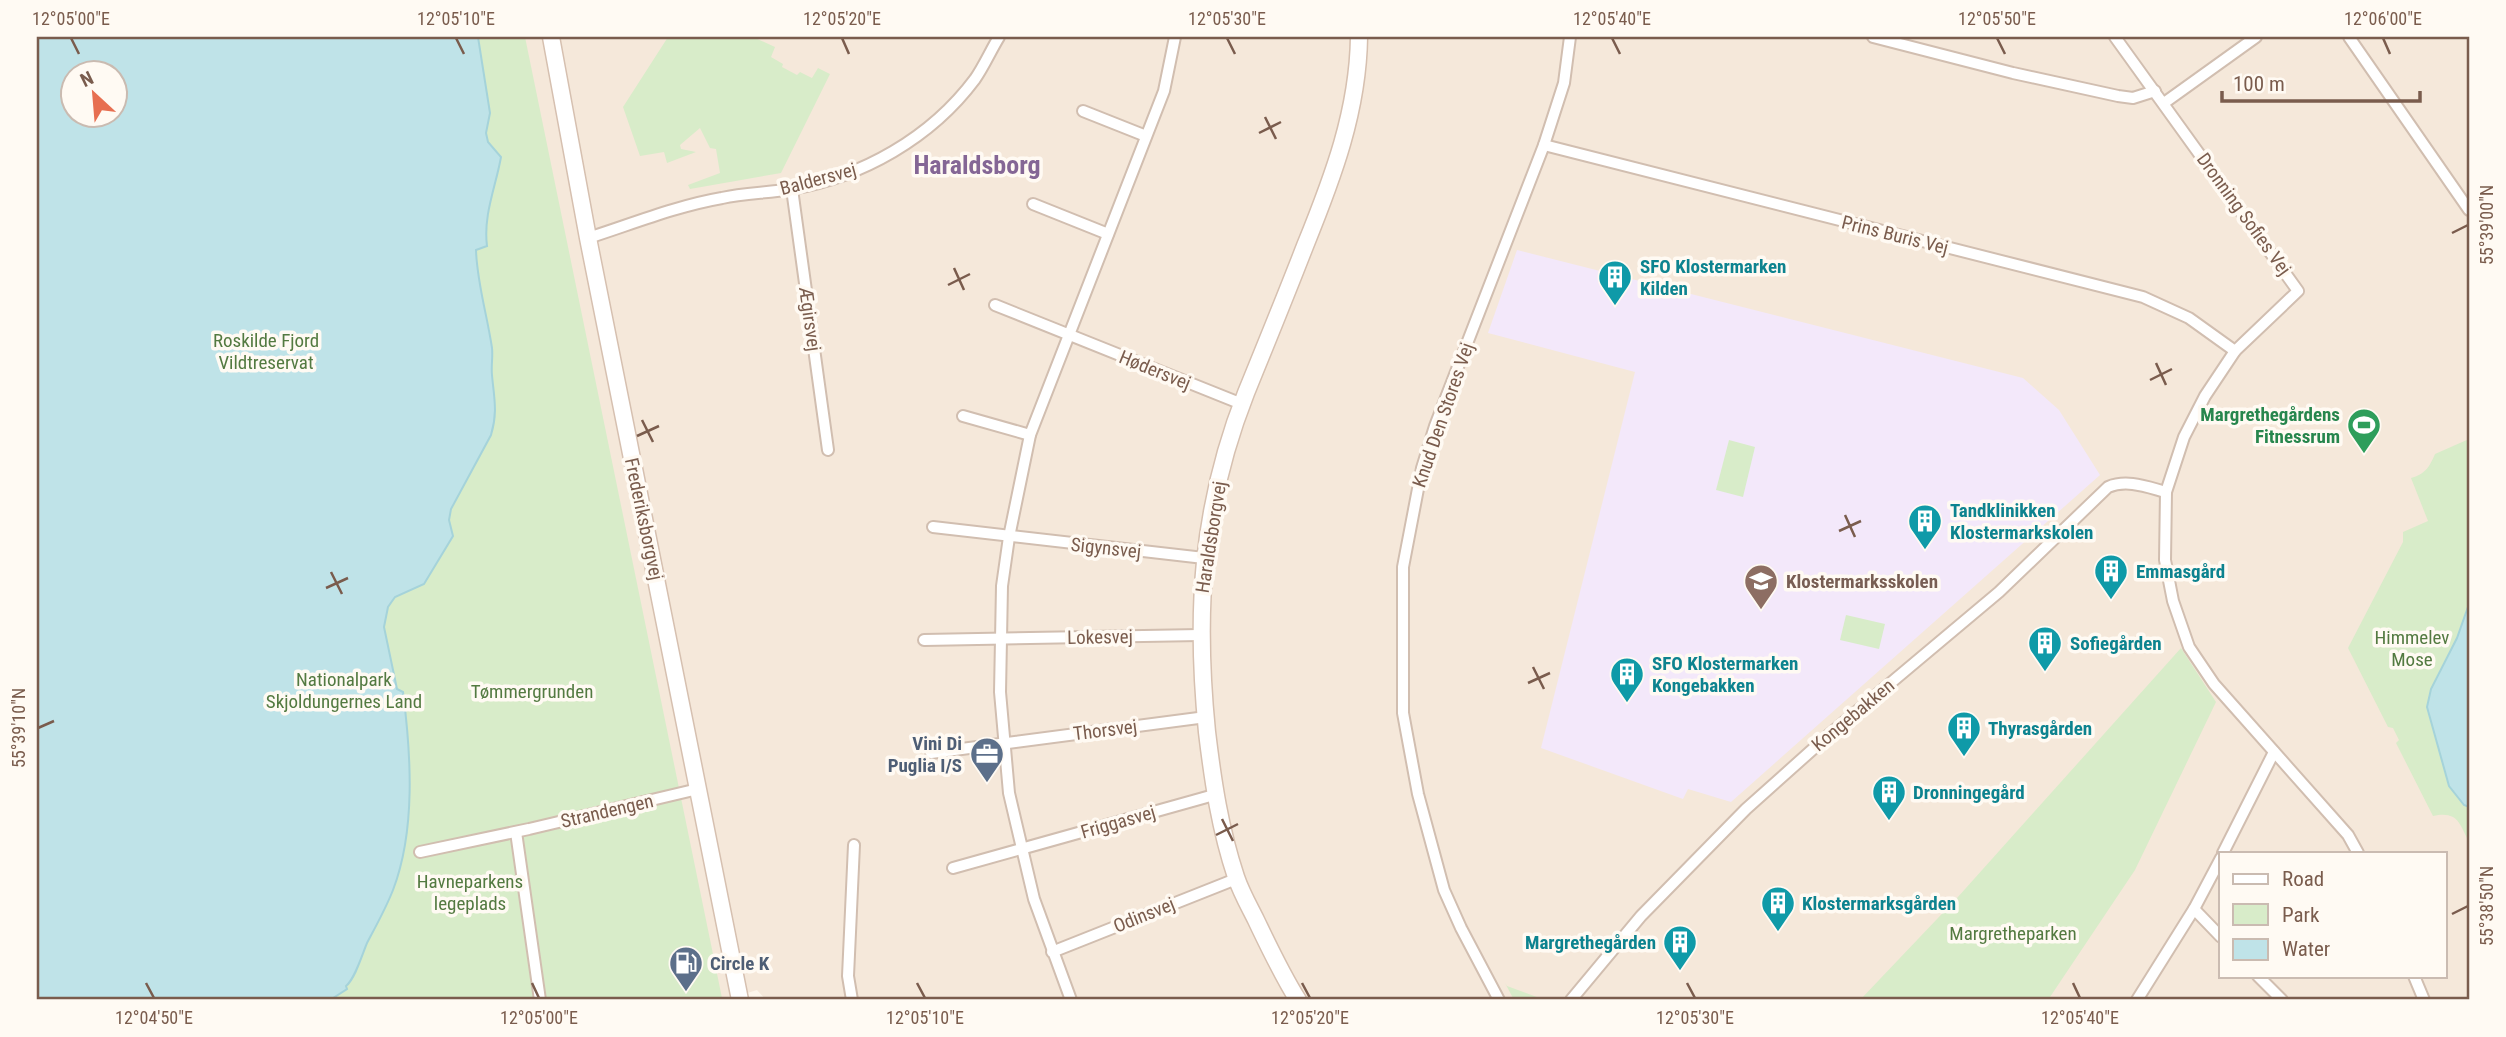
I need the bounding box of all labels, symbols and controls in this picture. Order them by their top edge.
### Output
text: 12°05'00"E [32,8,110,29]
text: 12°05'10"E [417,8,495,29]
text: 12°05'20"E [803,8,881,29]
text: 12°05'30"E [1188,8,1266,29]
text: 12°05'40"E [1573,8,1651,29]
text: 12°05'50"E [1958,8,2036,29]
text: 12°06'00"E [2344,8,2422,29]
north arrow [60,60,130,130]
scale bar [2222,60,2420,104]
text: N [76,66,97,92]
text: 100 m [2233,72,2285,96]
street label: Dronning Sofies Vej [2192,148,2296,280]
district label: Haraldsborg [913,150,1041,180]
street label: Baldersvej [777,158,859,200]
text: 55°39'00"N [2476,185,2497,265]
street label: Prins Buris Vej [1839,211,1951,259]
place label: SFO Klostermarken Kilden [1640,255,1786,300]
building icon: SFO Klostermarken Kilden [1596,258,1634,307]
street label: Ægirsvej [794,284,826,353]
park label: Roskilde Fjord Vildtreservat [213,329,319,374]
street label: Knud Den Stores Vej [1407,340,1479,490]
street label: Hødersvej [1116,345,1194,395]
place label: Margrethegårdens Fitnessrum [2200,403,2340,448]
sports icon: Margrethegårdens Fitnessrum [2345,406,2383,455]
street label: Frederiksborgvej [620,456,668,582]
street label: Haraldsborgvej [1191,479,1231,595]
place label: Tandklinikken Klostermarkskolen [1950,499,2093,544]
building icon: Tandklinikken Klostermarkskolen [1906,502,1944,551]
street label: Sigynsvej [1070,533,1142,563]
building icon: Emmasgård [2092,552,2130,601]
place label: Emmasgård [2136,560,2225,583]
school or university icon: Klostermarksskolen [1742,562,1780,611]
place label: Klostermarksskolen [1786,570,1938,593]
building icon: Sofiegården [2026,624,2064,673]
street label: Lokesvej [1067,625,1133,649]
park label: Himmelev Mose [2375,626,2449,671]
place label: Sofiegården [2070,632,2162,655]
place label: SFO Klostermarken Kongebakken [1652,652,1798,697]
building icon: SFO Klostermarken Kongebakken [1608,655,1646,704]
park label: Nationalpark Skjoldungernes Land [266,668,422,713]
street label: Kongebakken [1807,674,1899,756]
park label: Tømmergrunden [471,680,593,703]
text: 55°39'10"N [8,688,29,768]
building icon: Thyrasgården [1945,709,1983,758]
street label: Thorsvej [1072,715,1138,745]
place label: Thyrasgården [1988,717,2092,740]
place label: Vini Di Puglia I/S [888,732,962,777]
office icon: Vini Di Puglia I/S [968,735,1006,784]
building icon: Dronningegård [1870,773,1908,822]
place label: Dronningegård [1913,781,2025,804]
street label: Strandengen [559,789,655,833]
street label: Friggasvej [1078,800,1158,844]
legend [2219,852,2446,978]
text: 55°38'50"N [2476,866,2497,946]
text: Road [2282,867,2324,891]
park label: Havneparkens legeplads [417,870,523,915]
building icon: Klostermarksgården [1759,884,1797,933]
street label: Odinsvej [1110,892,1178,938]
place label: Klostermarksgården [1802,892,1956,915]
text: Park [2282,903,2320,927]
park label: Margretheparken [1949,922,2077,945]
building icon: Margrethegården [1661,923,1699,972]
place label: Margrethegården [1525,931,1656,954]
text: Water [2282,937,2330,961]
fuel station icon: Circle K [667,944,705,993]
place label: Circle K [710,952,770,975]
text: 12°04'50"E [115,1007,193,1028]
text: 12°05'00"E [500,1007,578,1028]
text: 12°05'10"E [886,1007,964,1028]
text: 12°05'20"E [1271,1007,1349,1028]
text: 12°05'30"E [1656,1007,1734,1028]
text: 12°05'40"E [2041,1007,2119,1028]

